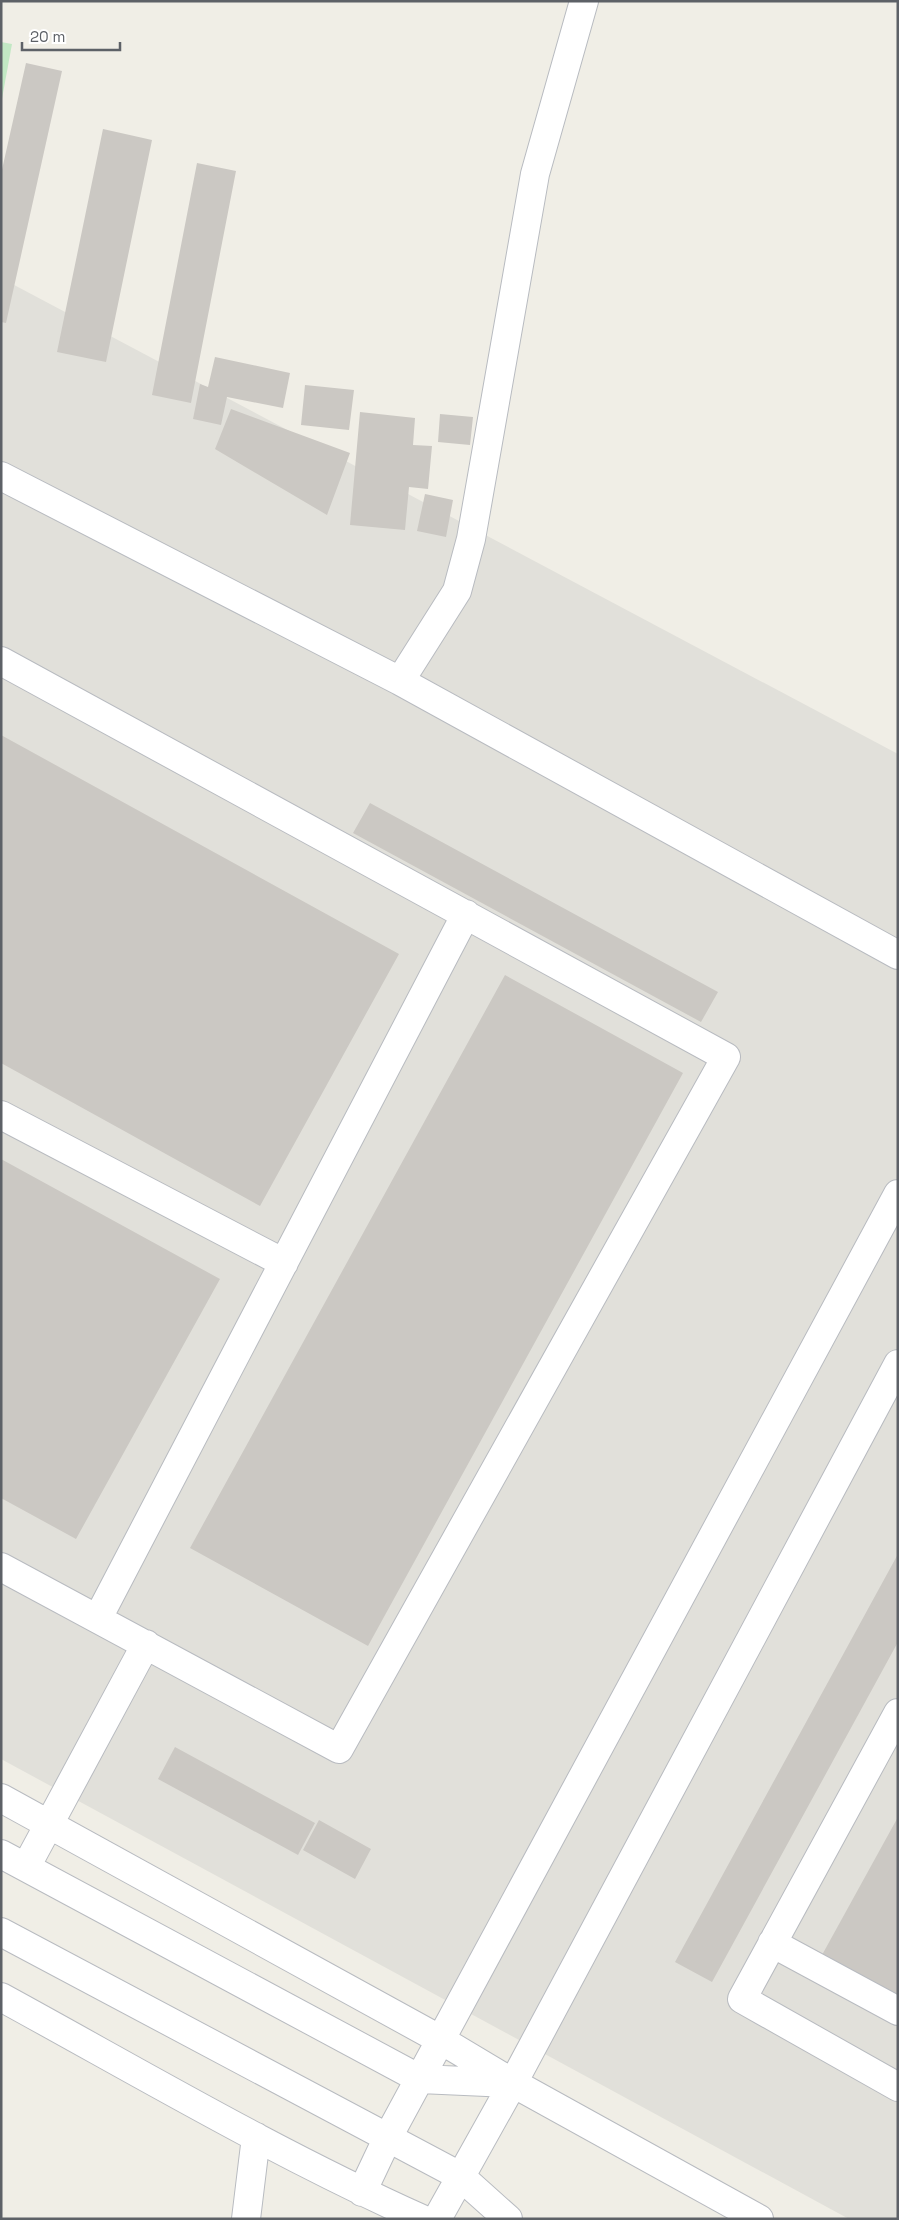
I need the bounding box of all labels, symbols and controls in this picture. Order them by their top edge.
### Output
scale bar [22,20,120,52]
text: 20 m [30,27,65,46]

